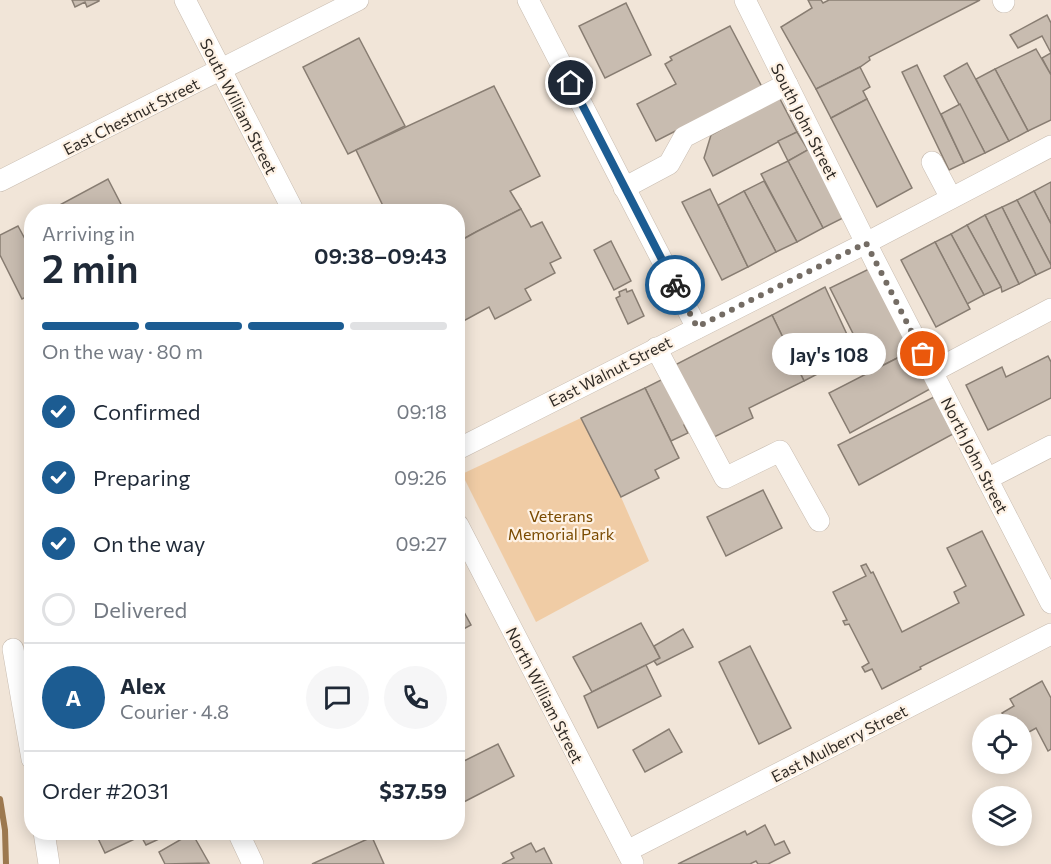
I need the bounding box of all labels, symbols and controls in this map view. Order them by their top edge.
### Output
street label: South William Street [196,35,282,178]
pin [545,57,596,108]
street label: South John Street [768,60,843,183]
icon: home [554,66,587,99]
street label: East Chestnut Street [60,73,203,159]
text: Arriving in [42,221,135,245]
text: 09:38–09:43 [314,242,447,269]
text: 2 min [42,243,139,291]
courier [645,255,705,315]
icon: bike [659,269,692,302]
pin [897,328,948,379]
street label: East Walnut Street [545,332,675,410]
callout: Jay's 108 [773,333,887,375]
icon: bag [906,337,939,370]
text: On the way · 80 m [42,339,203,363]
text: Jay's 108 [789,342,869,366]
street label: North John Street [938,394,1013,517]
icon: check [42,395,75,428]
text: Confirmed [93,398,200,425]
text: 09:18 [396,399,447,423]
icon: check [42,461,75,494]
text: Preparing [93,464,190,491]
text: 09:26 [394,465,447,489]
park label: Veterans Memorial Park [508,506,615,543]
icon: check [42,527,75,560]
text: On the way [93,530,205,557]
text: 09:27 [395,531,447,555]
text: Delivered [93,596,187,623]
street label: North William Street [502,624,588,767]
button: chat [306,666,369,729]
button: phone [384,666,447,729]
text: Alex [120,672,166,699]
text: A [66,684,81,711]
text: Courier · 4.8 [120,699,229,723]
street label: East Mulberry Street [768,700,911,786]
map controls [972,714,1032,846]
button: locate [972,714,1032,774]
text: Order #2031 [42,777,169,804]
text: $37.59 [379,777,447,804]
button: layers [972,786,1032,846]

